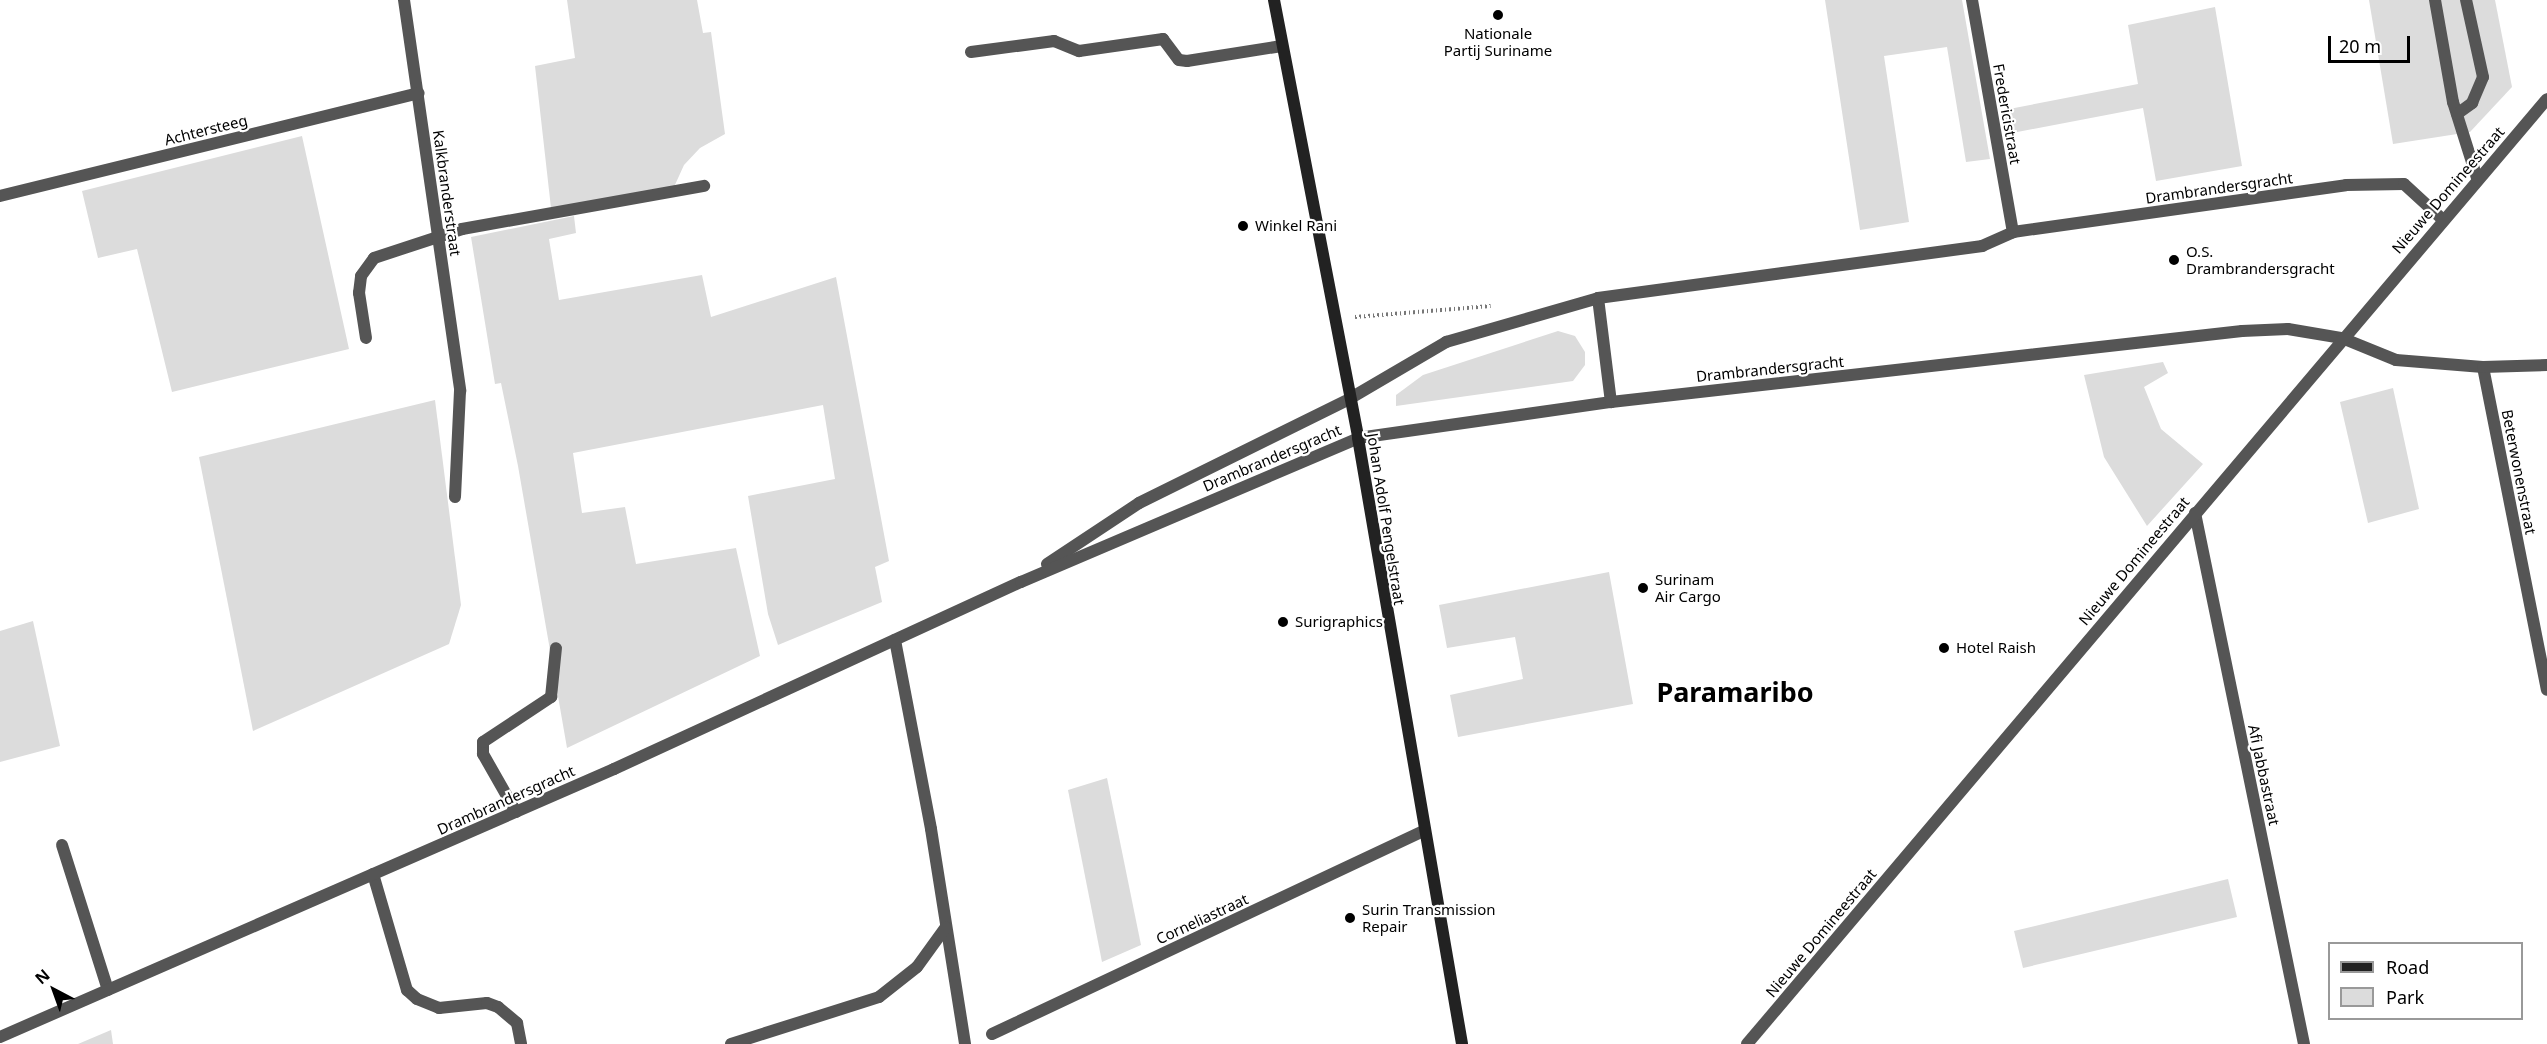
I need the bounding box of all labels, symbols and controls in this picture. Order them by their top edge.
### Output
marker: Nationale Partij Suriname [1491,8,1505,22]
place label: Nationale Partij Suriname [1444,24,1552,59]
scale bar [2331,24,2414,62]
text: 20 m [2339,34,2381,58]
street label: Fredericistraat [1989,62,2025,166]
street label: Achtersteeg [163,111,249,149]
street label: Nieuwe Domineestraat [2388,123,2508,257]
street label: Kalkbranderstraat [429,129,465,257]
street label: Drambrandersgracht [2144,169,2294,207]
place label: Winkel Rani [1255,217,1337,235]
marker: Winkel Rani [1236,219,1250,233]
place label: O.S. Drambrandersgracht [2186,242,2335,277]
marker: O.S. Drambrandersgracht [2167,253,2181,267]
street label: Drambrandersgracht [1695,352,1845,386]
street label: Beterwonenstraat [2498,408,2540,536]
street label: Drambrandersgracht [1200,421,1344,495]
street label: Johan Adolf Pengelstraat [1364,432,1408,606]
street label: Nieuwe Domineestraat [2075,493,2193,629]
place label: Surinam Air Cargo [1655,570,1721,605]
marker: Surinam Air Cargo [1636,581,1650,595]
place label: Surigraphics [1295,613,1383,631]
marker: Surigraphics [1276,615,1290,629]
place label: Hotel Raish [1956,639,2036,657]
marker: Hotel Raish [1937,641,1951,655]
district label: Paramaribo [1656,676,1814,708]
street label: Afi Jabbastraat [2245,723,2283,827]
street label: Drambrandersgracht [434,762,578,838]
street label: Nieuwe Domineestraat [1762,865,1880,1001]
street label: Corneliastraat [1153,890,1251,948]
place label: Surin Transmission Repair [1362,900,1496,935]
marker: Surin Transmission Repair [1343,911,1357,925]
legend [2328,942,2523,1020]
text: Road [2386,955,2429,979]
north arrow [24,960,84,1020]
text: N [30,964,54,989]
text: Park [2386,985,2424,1009]

